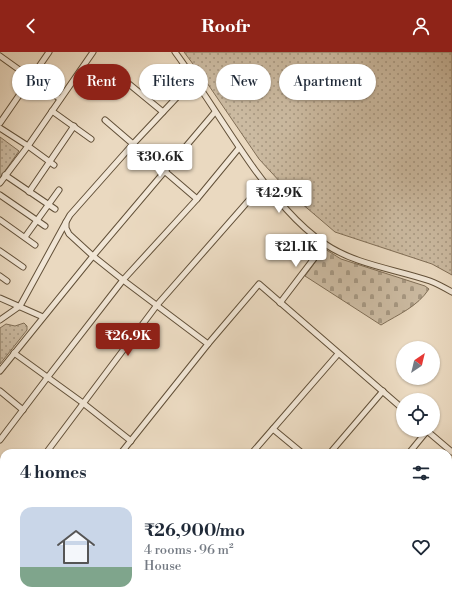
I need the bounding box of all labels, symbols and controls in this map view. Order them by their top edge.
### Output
icon: back [20,15,42,37]
text: Roofr [201,15,251,38]
icon: person [410,15,432,37]
chip: Buy [12,64,65,100]
chip: Rent [73,64,131,100]
chip: Filters [139,64,208,100]
chip: New [216,64,271,100]
chip: Apartment [279,64,376,100]
pin: ₹30.6K [127,144,193,178]
text: ₹30.6K [136,149,184,165]
pin: ₹42.9K [246,180,312,214]
text: ₹42.9K [256,185,302,201]
pin: ₹21.1K [263,234,329,268]
text: ₹21.1K [275,239,317,255]
pin: ₹26.9K [95,323,161,357]
text: ₹26.9K [105,328,151,344]
north arrow [396,341,440,385]
map controls [396,341,440,437]
button: locate [396,393,440,437]
text: 4 homes [20,462,87,484]
icon: filters [410,462,432,484]
text: ₹26,900/mo [144,520,245,542]
icon: home [52,523,100,571]
icon: heart [410,536,432,558]
text: 4 rooms · 96 m² [144,542,233,558]
text: House [144,558,181,574]

